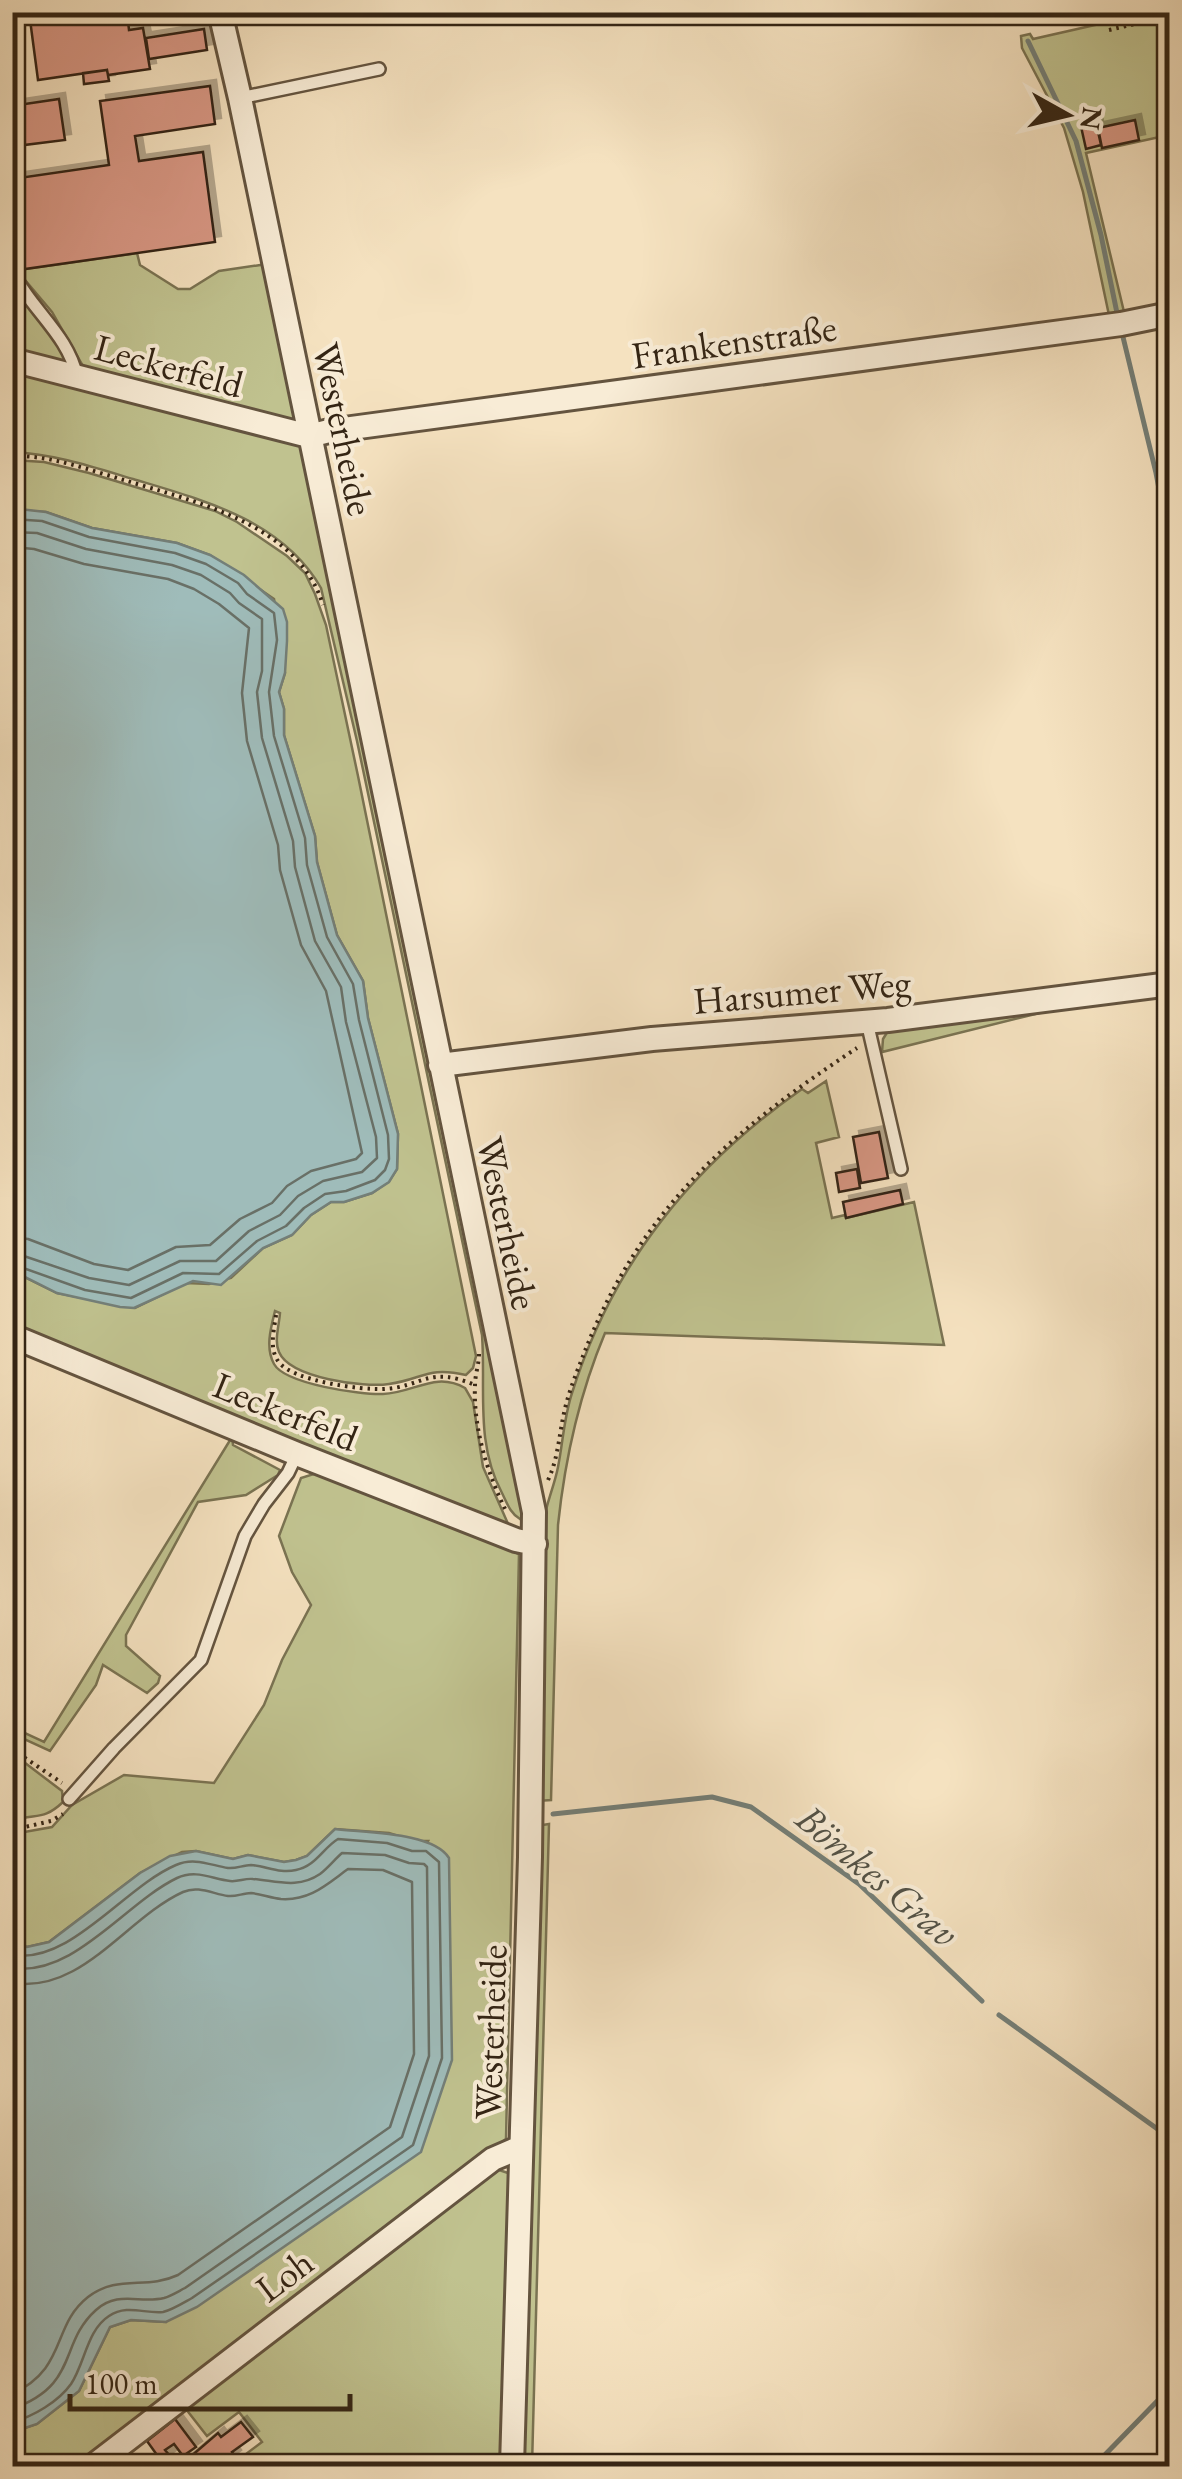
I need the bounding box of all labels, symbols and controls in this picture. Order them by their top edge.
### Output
north arrow [1017,65,1117,165]
text: N [1072,105,1111,133]
street label: Frankenstraße [629,302,839,380]
street label: Leckerfeld [89,322,249,408]
street label: Westerheide [302,338,386,520]
street label: Harsumer Weg [691,957,913,1025]
street label: Westerheide [466,1132,550,1314]
street label: Leckerfeld [206,1360,366,1462]
water label: Bömkes Grav [785,1791,970,1958]
street label: Westerheide [462,1944,518,2120]
street label: Loh [245,2237,323,2313]
scale bar [70,2349,350,2411]
text: 100 m [85,2364,158,2403]

